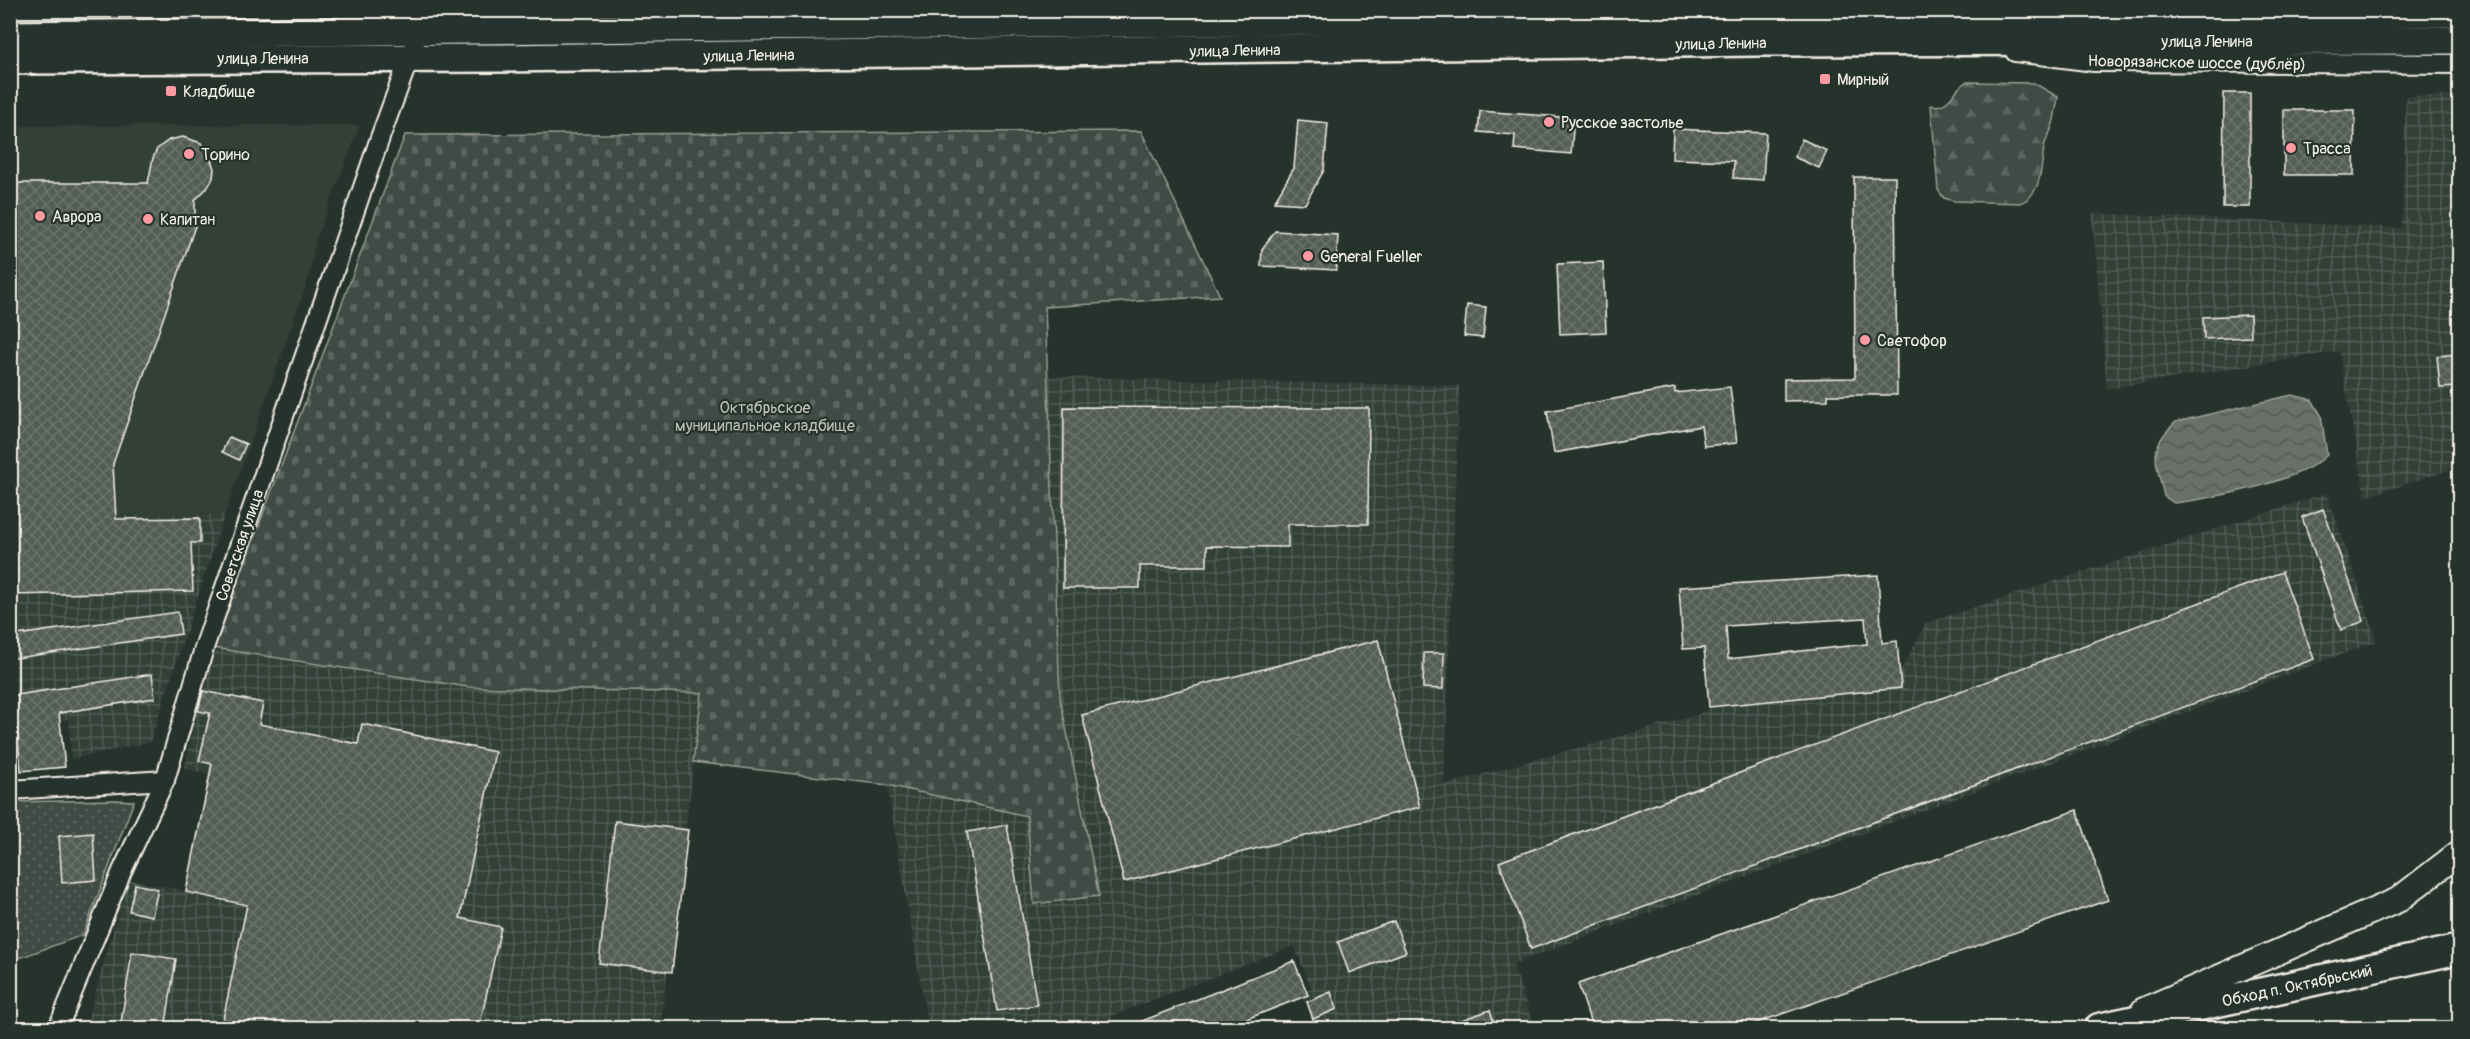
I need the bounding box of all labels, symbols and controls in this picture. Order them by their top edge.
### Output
street label: улица Ленина [2160,32,2253,52]
street label: улица Ленина [1674,33,1767,55]
street label: улица Ленина [1188,40,1281,62]
street label: улица Ленина [702,45,795,67]
street label: улица Ленина [216,49,309,69]
street label: Новорязанское шоссе (дублёр) [2088,51,2306,75]
place label: Мирный [1837,70,1889,90]
marker: Мирный [1818,72,1832,86]
place label: Кладбище [183,82,255,102]
marker: Кладбище [164,84,178,98]
place label: Русское застолье [1561,113,1684,133]
marker: Русское застолье [1542,115,1556,129]
place label: Трасса [2303,139,2351,159]
marker: Трасса [2284,141,2298,155]
place label: Торино [201,145,250,165]
marker: Торино [182,147,196,161]
place label: Аврора [52,207,101,227]
marker: Аврора [33,209,47,223]
place label: Капитан [160,210,215,230]
marker: Капитан [141,212,155,226]
place label: General Fueller [1320,247,1423,267]
marker: General Fueller [1301,249,1315,263]
place label: Светофор [1877,331,1947,351]
marker: Светофор [1858,333,1872,347]
park label: Октябрьское муниципальное кладбище [675,398,855,436]
street label: Советская улица [211,487,268,604]
street label: Обход п. Октябрьский [2220,960,2374,1012]

